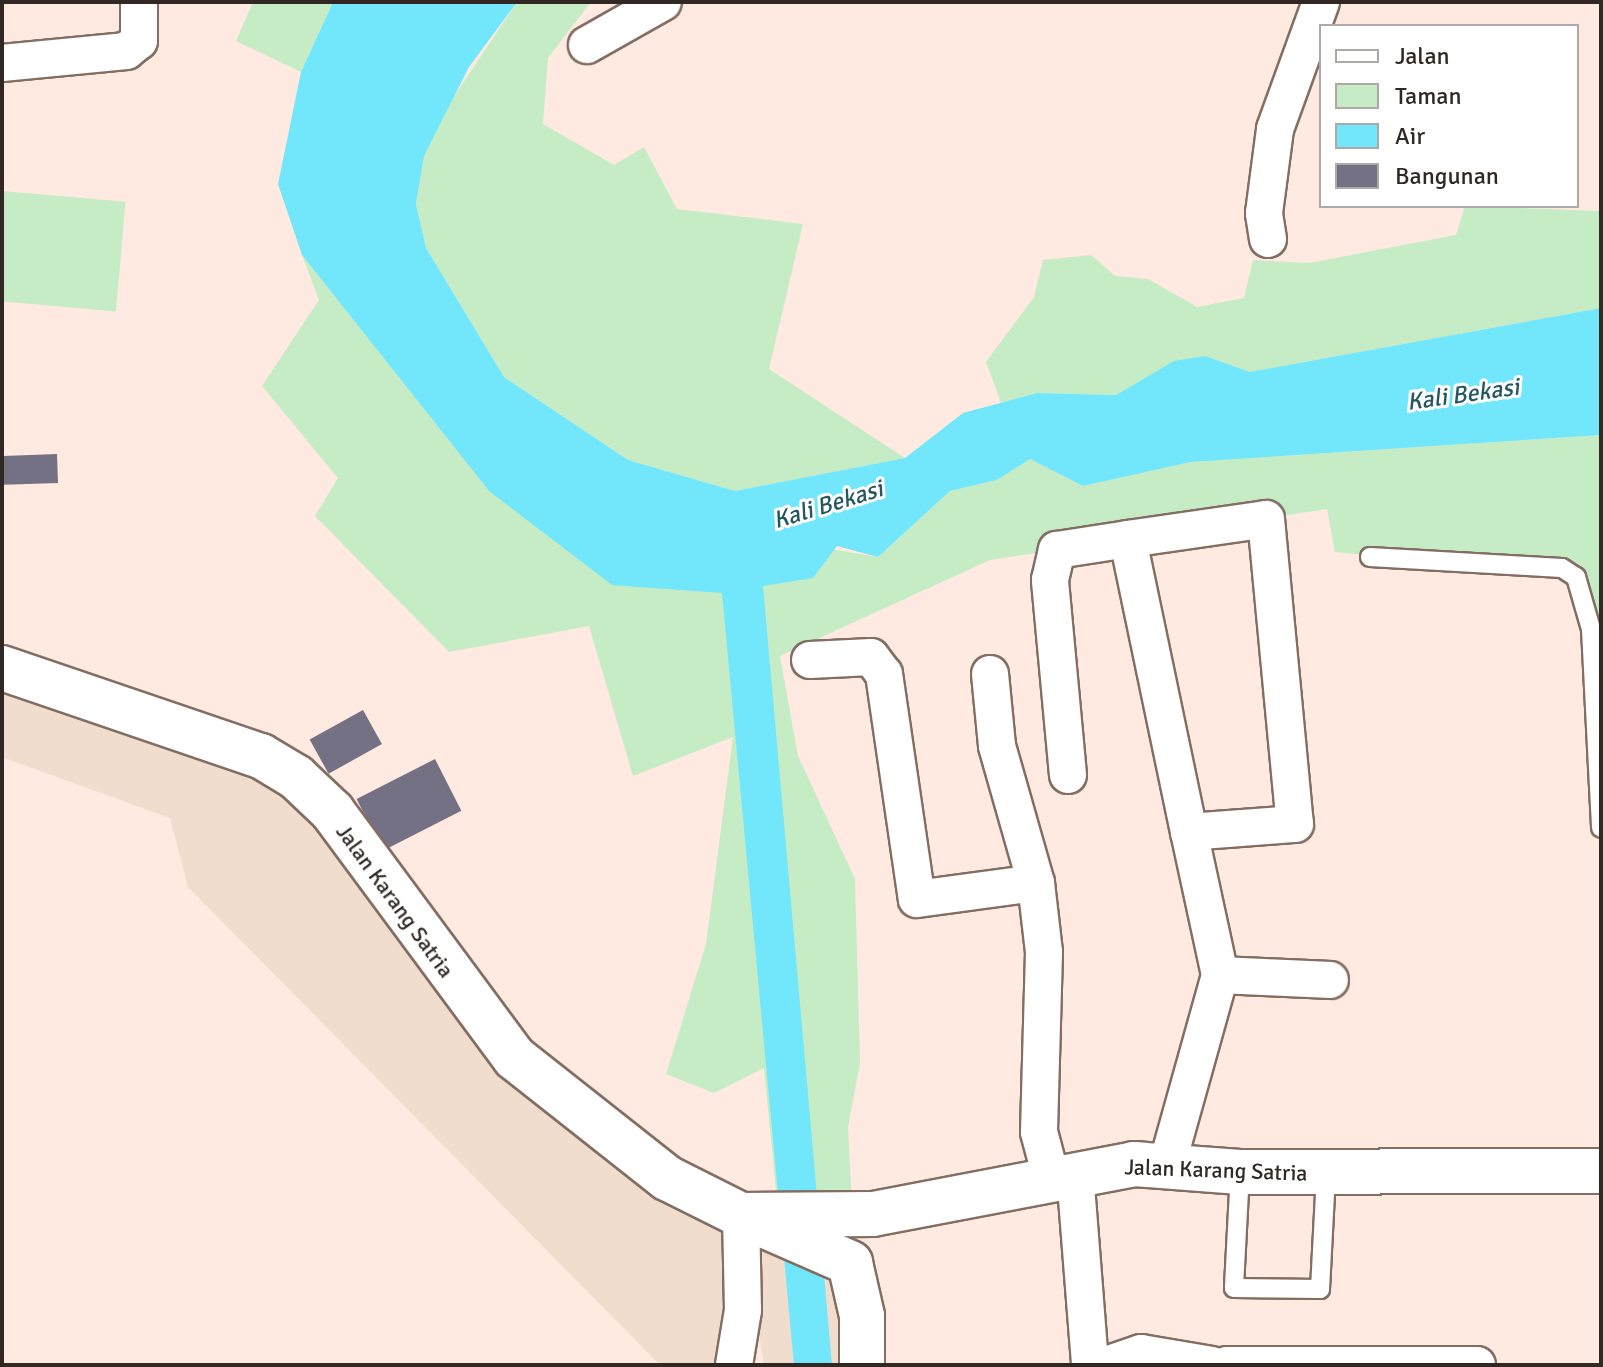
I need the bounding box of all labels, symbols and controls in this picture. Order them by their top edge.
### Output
legend [1319,24,1579,208]
text: Jalan [1395,41,1450,71]
text: Taman [1395,81,1462,111]
text: Air [1395,121,1425,151]
text: Bangunan [1395,161,1499,191]
water label: Kali Bekasi [1405,373,1521,417]
water label: Kali Bekasi [770,475,886,535]
street label: Jalan Karang Satria [330,819,460,983]
street label: Jalan Karang Satria [1124,1154,1308,1186]

